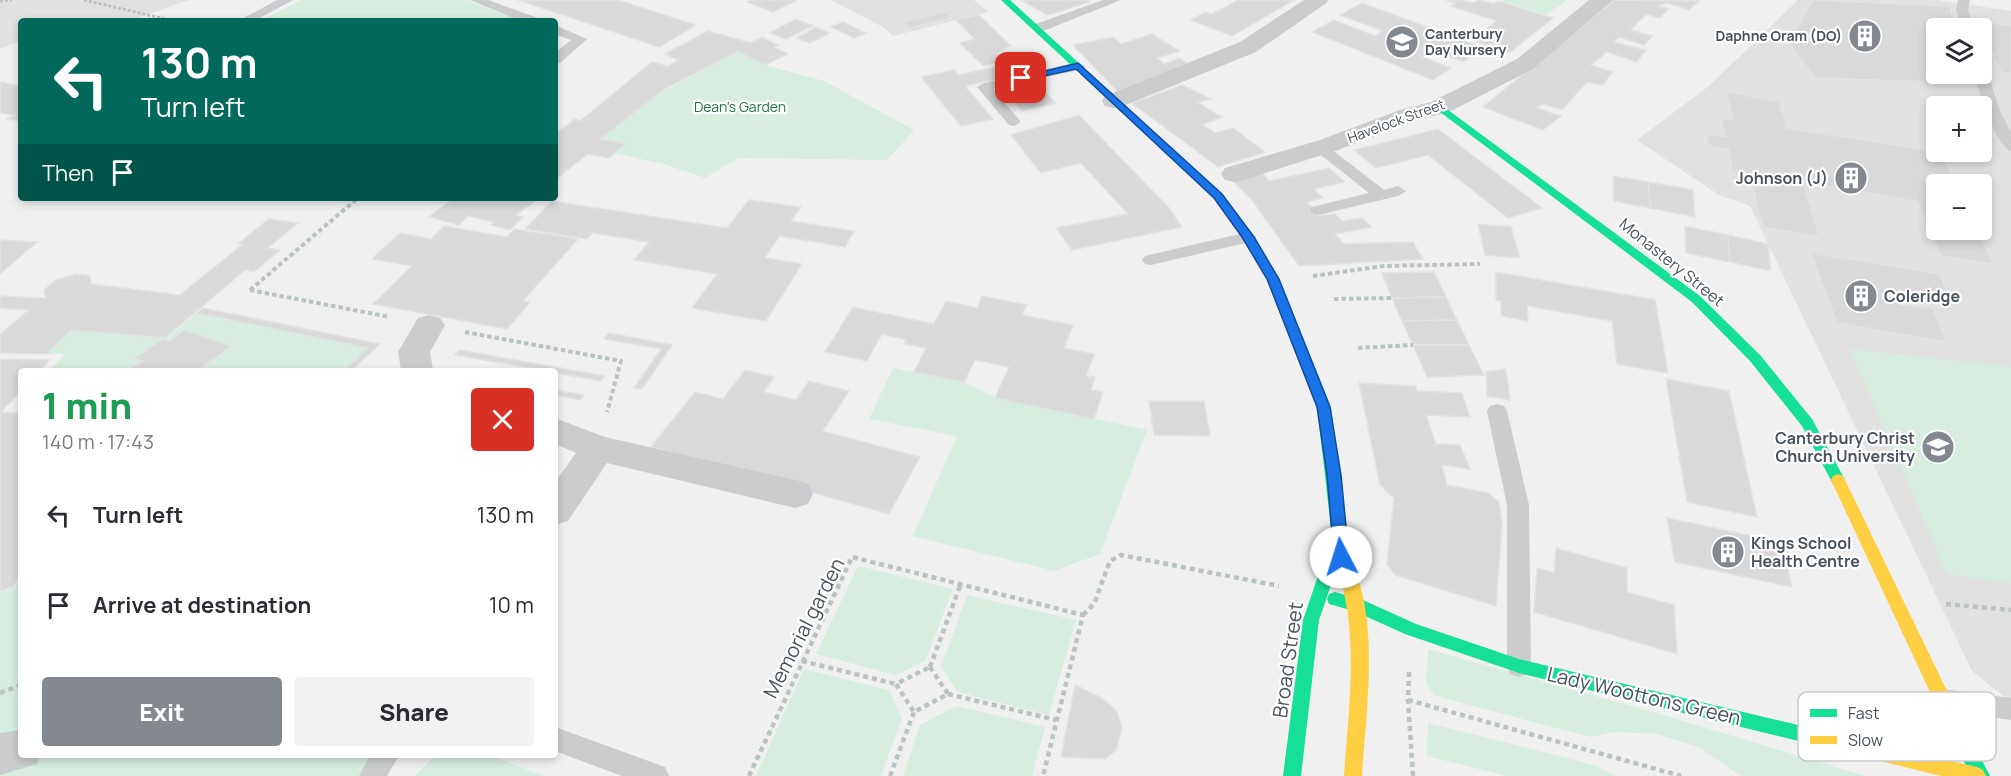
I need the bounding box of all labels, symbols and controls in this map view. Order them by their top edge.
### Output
building icon: Daphne Oram (DO) [1847,18,1883,54]
map controls [1926,18,1992,240]
button: layers [1926,18,1992,84]
school or university icon: Canterbury Day Nursery [1384,24,1420,60]
place label: Canterbury Day Nursery [1425,24,1507,59]
place label: Daphne Oram (DO) [1715,26,1842,45]
text: 130 m [141,33,258,91]
icon: left [42,42,120,120]
pin [995,52,1046,103]
icon: arrive [1004,61,1037,94]
text: Turn left [141,88,245,125]
street label: Havelock Street [1345,94,1447,147]
button: + [1926,96,1992,162]
park label: Dean's Garden [694,97,786,116]
icon: arrive [106,156,139,189]
text: Then [42,158,94,188]
building icon: Johnson (J) [1833,160,1869,196]
place label: Johnson (J) [1736,167,1828,189]
button: − [1926,174,1992,240]
street label: Monastery Street [1615,213,1729,311]
building icon: Coleridge [1843,278,1879,314]
place label: Coleridge [1884,285,1960,307]
text: 1 min [42,381,132,430]
button: close [471,388,534,451]
place label: Canterbury Christ Church University [1775,427,1915,467]
text: 140 m · 17:43 [42,428,154,455]
school or university icon: Canterbury Christ Church University [1920,429,1956,465]
icon: left [42,499,75,532]
text: Turn left [93,500,183,530]
text: 130 m [477,500,534,530]
position arrow [1309,525,1373,589]
place label: Kings School Health Centre [1751,532,1860,572]
building icon: Kings School Health Centre [1710,534,1746,570]
street label: Memorial garden [757,553,850,702]
icon: arrive [42,589,75,622]
text: Arrive at destination [93,590,311,620]
text: 10 m [489,590,534,620]
street label: Broad Street [1266,600,1309,720]
street label: Lady Woottons Green [1545,660,1744,731]
button: Exit [42,677,282,746]
button: Share [294,677,534,746]
legend [1798,692,1996,761]
text: Fast [1848,702,1879,724]
text: Slow [1848,729,1883,751]

